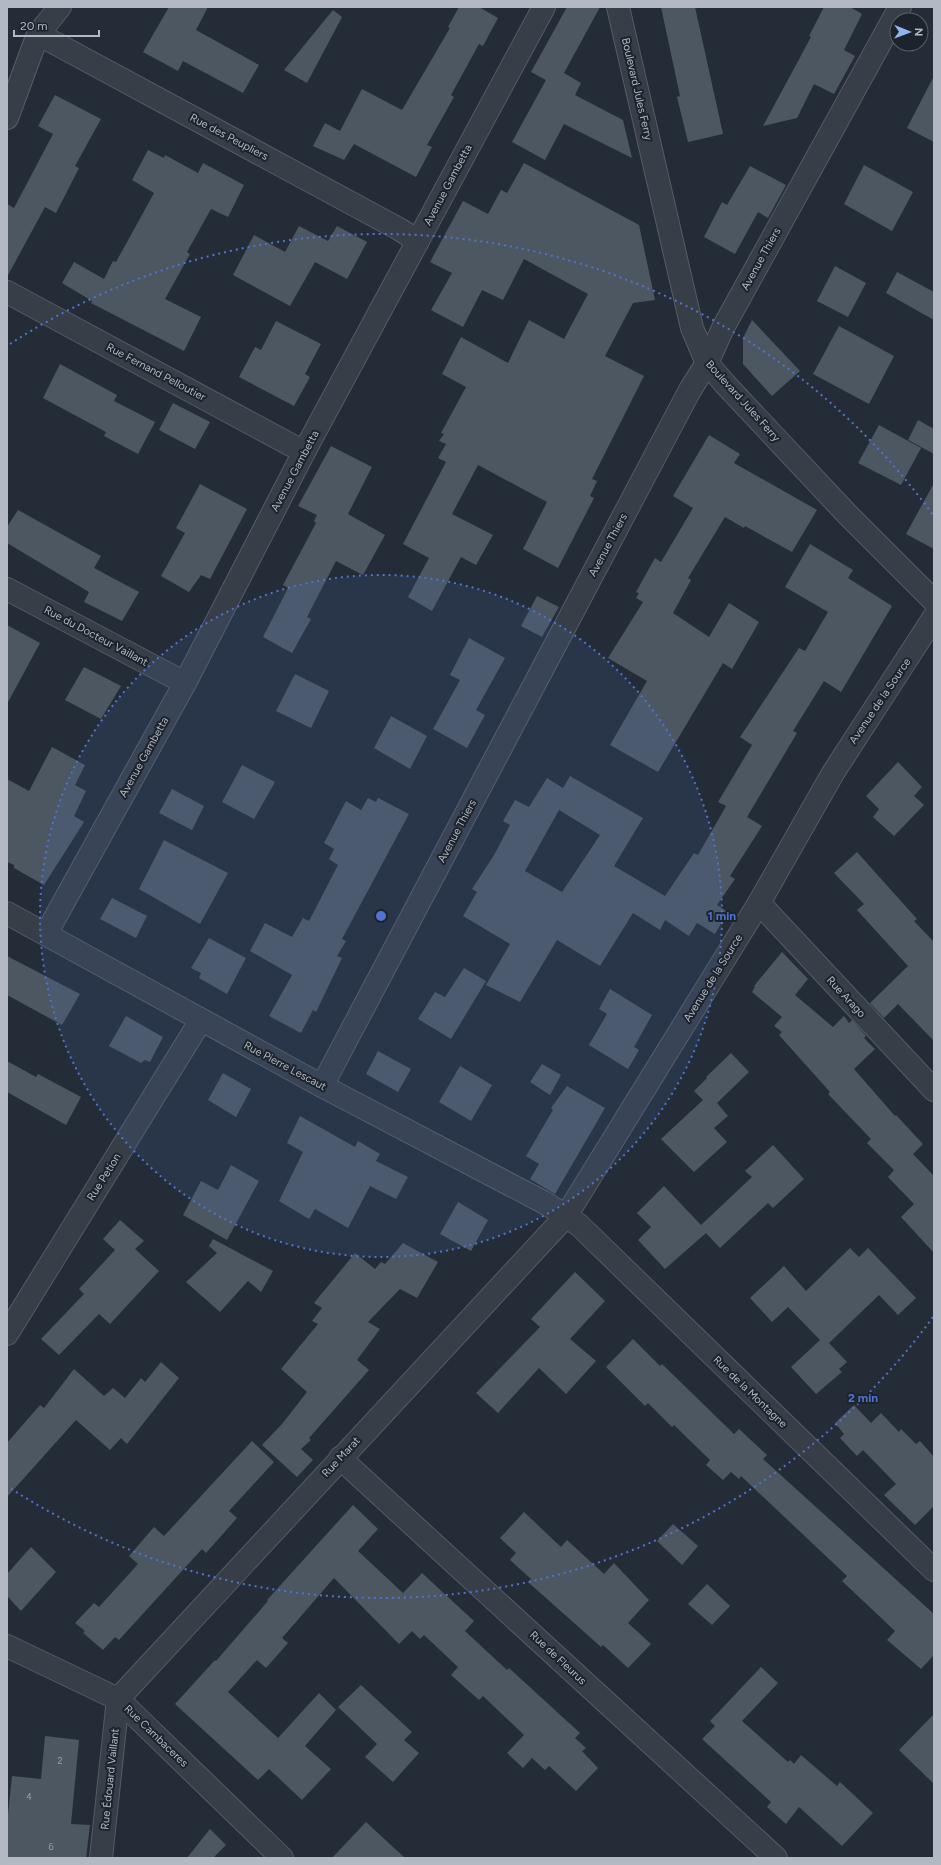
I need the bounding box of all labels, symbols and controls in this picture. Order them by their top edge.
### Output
scale bar [14,12,99,38]
north arrow [889,12,929,52]
text: 20 m [20,19,48,33]
text: N [912,28,925,37]
street label: Boulevard Jules Ferry [619,36,655,142]
street label: Rue des Peupliers [188,111,270,163]
street label: Avenue Gambetta [421,142,475,228]
street label: Avenue Thiers [738,225,784,293]
street label: Rue Fernand Pelloutier [104,340,208,404]
street label: Boulevard Jules Ferry [703,358,783,444]
street label: Avenue Gambetta [268,428,322,514]
street label: Avenue Thiers [586,511,630,579]
street label: Rue du Docteur Vaillant [42,603,150,669]
street label: Avenue de la Source [846,656,914,746]
street label: Avenue Gambetta [117,715,171,799]
street label: Avenue Thiers [435,797,479,865]
centre of rings [374,909,388,923]
text: 1 min [708,909,736,923]
street label: Avenue de la Source [681,932,745,1024]
street label: Rue Arago [824,974,868,1020]
street label: Rue Pierre Lescaut [242,1039,328,1093]
street label: Rue Petion [84,1151,124,1203]
street label: Rue de la Montagne [710,1353,790,1431]
text: 2 min [848,1391,878,1405]
street label: Rue Marat [319,1434,363,1480]
street label: Rue de Fleurus [527,1629,589,1687]
street label: Rue Cambaceres [121,1702,191,1770]
street label: Rue Édouard Vaillant [98,1728,122,1830]
house number: 2 [57,1755,63,1766]
house number: 4 [26,1791,32,1802]
house number: 6 [48,1841,54,1852]

